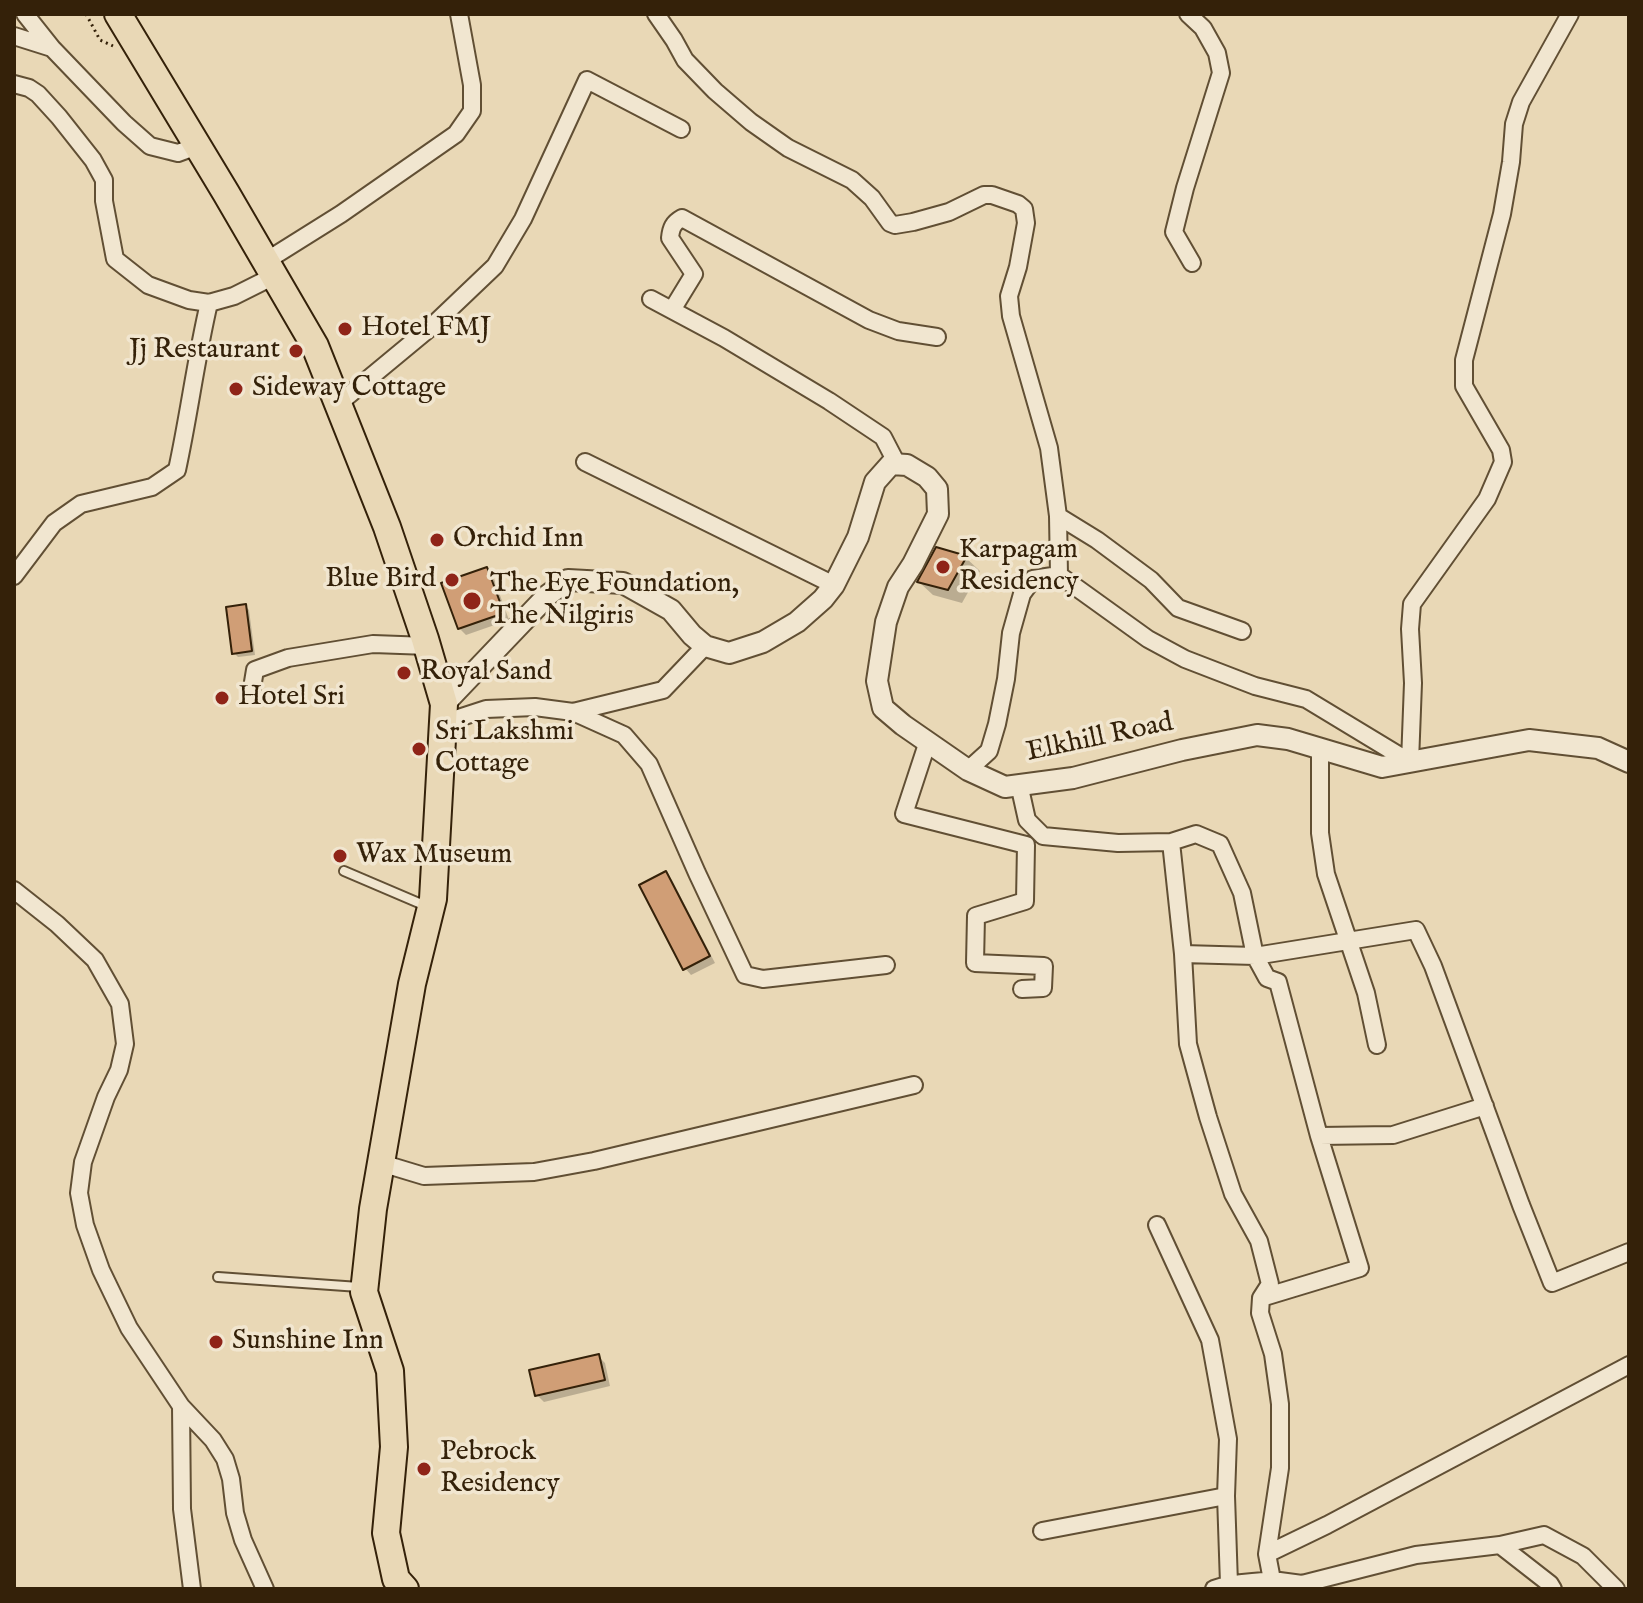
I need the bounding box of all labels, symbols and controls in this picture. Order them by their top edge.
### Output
place label: Hotel FMJ [361,312,491,346]
marker: Hotel FMJ [336,320,354,338]
place label: Jj Restaurant [129,334,280,368]
marker: Jj Restaurant [287,342,305,360]
place label: Sideway Cottage [252,372,446,406]
marker: Sideway Cottage [227,380,245,398]
place label: Orchid Inn [453,523,584,557]
marker: Orchid Inn [428,531,446,549]
place label: Karpagam Residency [959,534,1079,600]
marker: Karpagam Residency [934,558,952,576]
place label: Blue Bird [325,563,436,597]
place label: The Eye Foundation, The Nilgiris [490,568,739,634]
marker: Blue Bird [443,571,461,589]
marker: The Eye Foundation, The Nilgiris [461,590,483,612]
place label: Royal Sand [420,656,552,690]
marker: Royal Sand [395,664,413,682]
place label: Hotel Sri [238,681,345,715]
marker: Hotel Sri [213,689,231,707]
street label: Elkhill Road [1024,707,1176,771]
place label: Sri Lakshmi Cottage [435,716,574,782]
marker: Sri Lakshmi Cottage [410,740,428,758]
place label: Wax Museum [356,839,512,873]
marker: Wax Museum [331,847,349,865]
place label: Sunshine Inn [232,1325,384,1359]
marker: Sunshine Inn [207,1333,225,1351]
place label: Pebrock Residency [440,1436,560,1502]
marker: Pebrock Residency [415,1460,433,1478]

